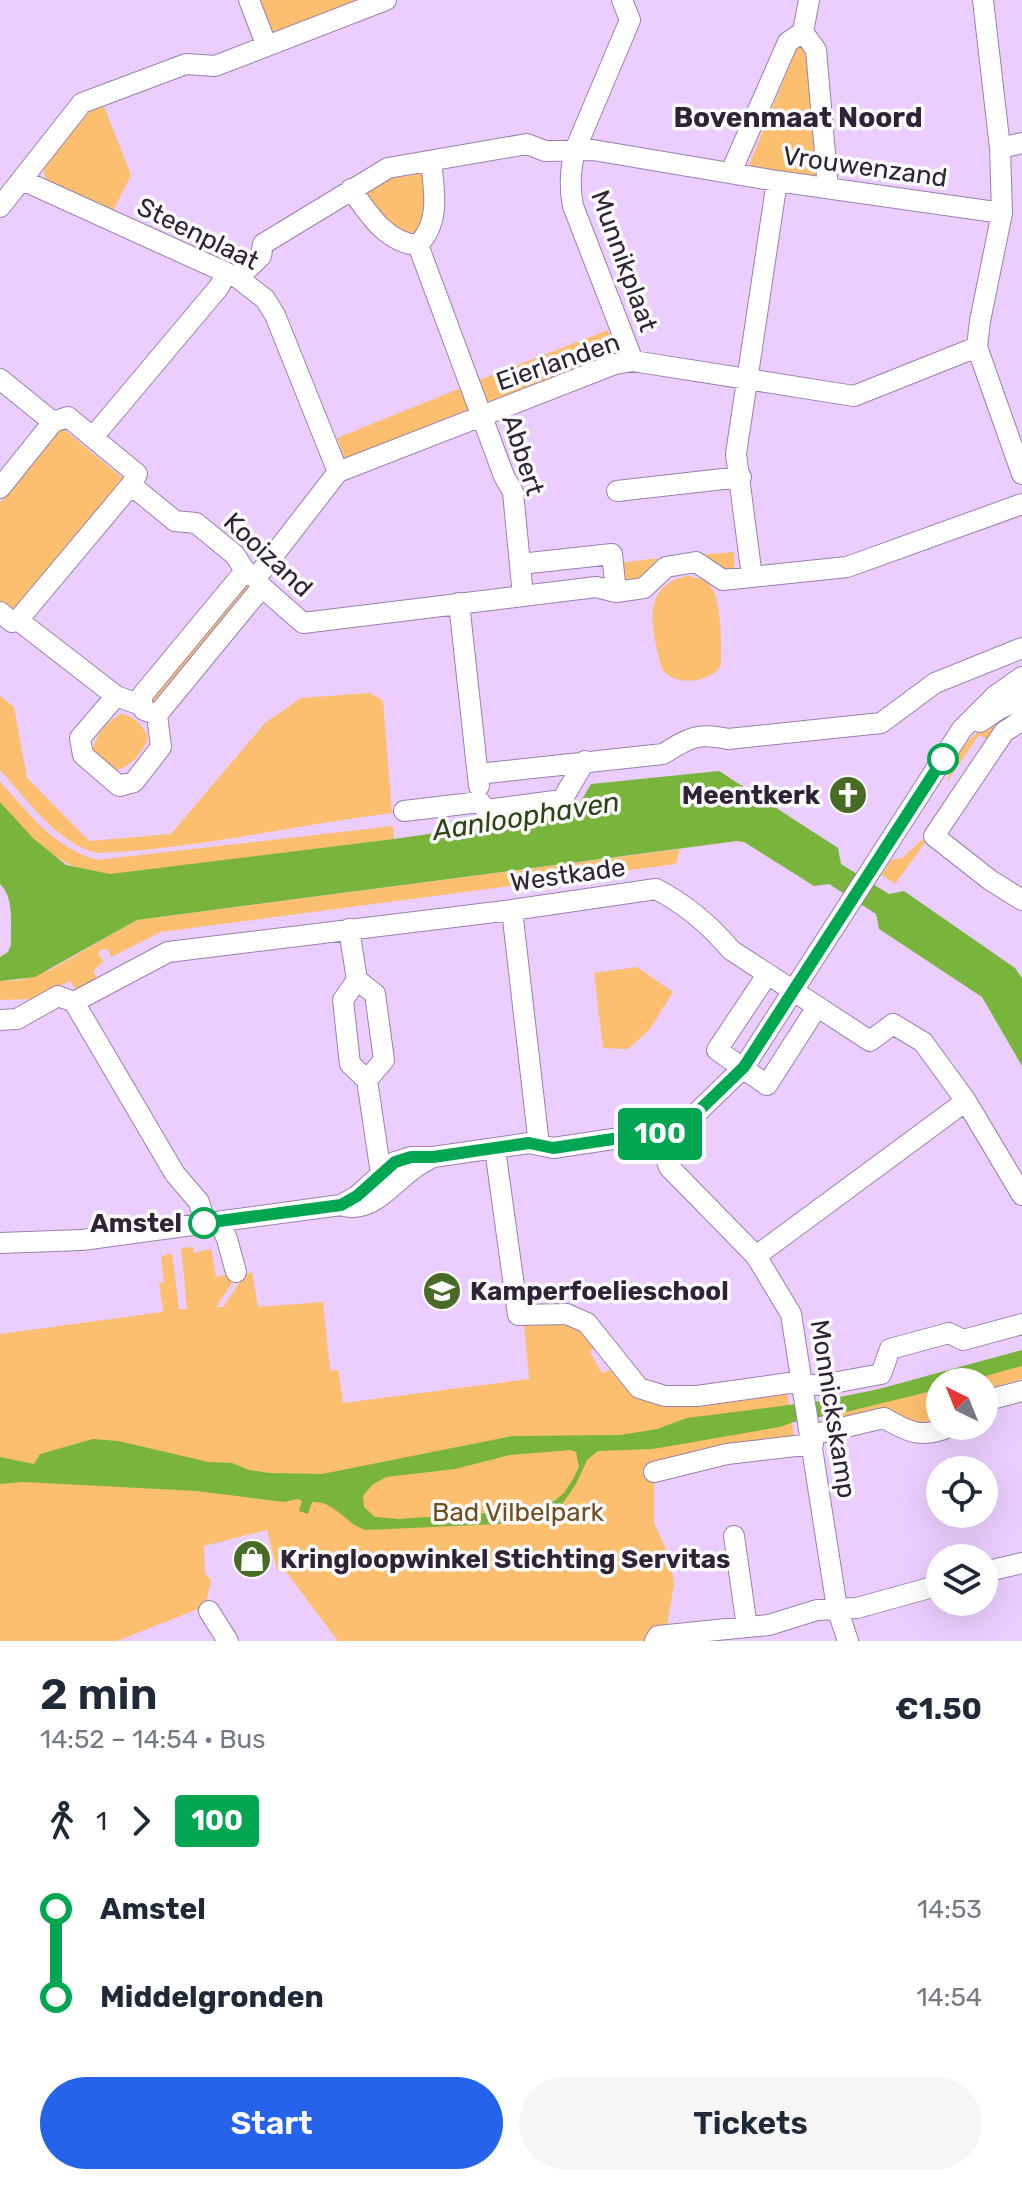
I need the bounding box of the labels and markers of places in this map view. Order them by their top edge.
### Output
unlabelled marker [928,744,958,774]
church icon: Meentkerk [827,774,869,816]
place label: Meentkerk [682,780,821,811]
place label: Amstel [90,1208,182,1239]
marker: Amstel [189,1208,219,1238]
school or university icon: Kamperfoelieschool [421,1270,463,1312]
place label: Kamperfoelieschool [470,1276,729,1307]
shop icon: Kringloopwinkel Stichting Servitas [231,1538,273,1580]
place label: Kringloopwinkel Stichting Servitas [280,1544,730,1575]

